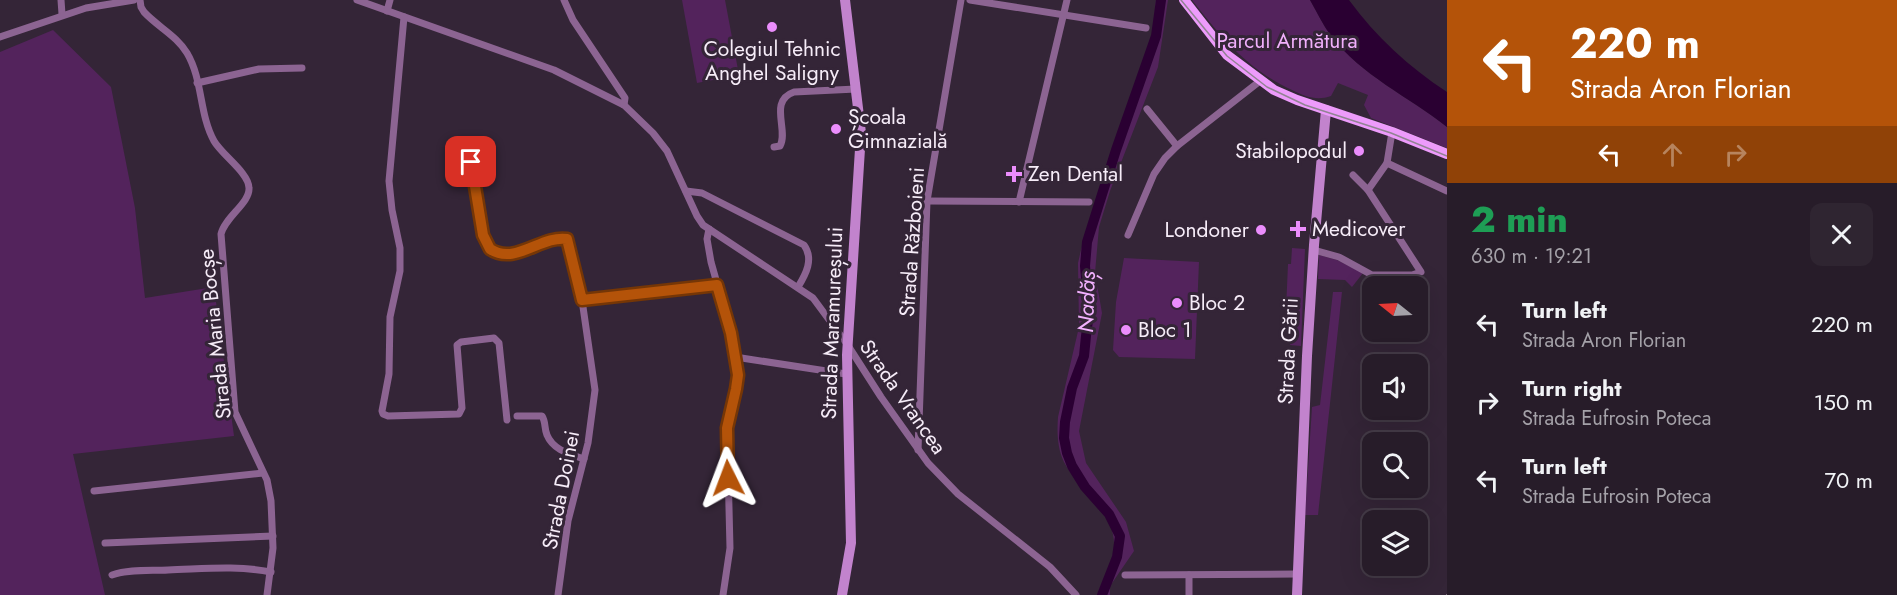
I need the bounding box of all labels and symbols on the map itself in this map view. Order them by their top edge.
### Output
marker: Colegiul Tehnic Anghel Saligny [765,20,779,34]
park label: Parcul Armătura [1216,26,1358,56]
place label: Colegiul Tehnic Anghel Saligny [703,34,841,88]
place label: Școala Gimnazială [848,102,947,156]
marker: Școala Gimnazială [829,122,843,136]
pin [445,136,496,187]
place label: Stabilopodul [1235,136,1347,166]
marker: Stabilopodul [1352,144,1366,158]
place label: Zen Dental [1028,159,1123,189]
marker: Zen Dental [1005,165,1023,183]
street label: Strada Războieni [892,166,932,318]
place label: Medicover [1312,214,1406,244]
place label: Londoner [1165,215,1250,245]
marker: Medicover [1289,220,1307,238]
marker: Londoner [1254,223,1268,237]
street label: Strada Maramureșului [814,226,850,420]
street label: Strada Maria Bocșe [191,247,239,421]
water label: Nadăș [1069,270,1103,333]
north arrow [1362,276,1428,342]
place label: Bloc 2 [1189,288,1245,318]
marker: Bloc 2 [1170,296,1184,310]
street label: Strada Gării [1270,297,1306,405]
place label: Bloc 1 [1138,315,1192,345]
marker: Bloc 1 [1119,323,1133,337]
street label: Strada Vrancea [852,334,954,460]
street label: Strada Doinei [535,428,587,552]
position arrow [696,446,760,510]

